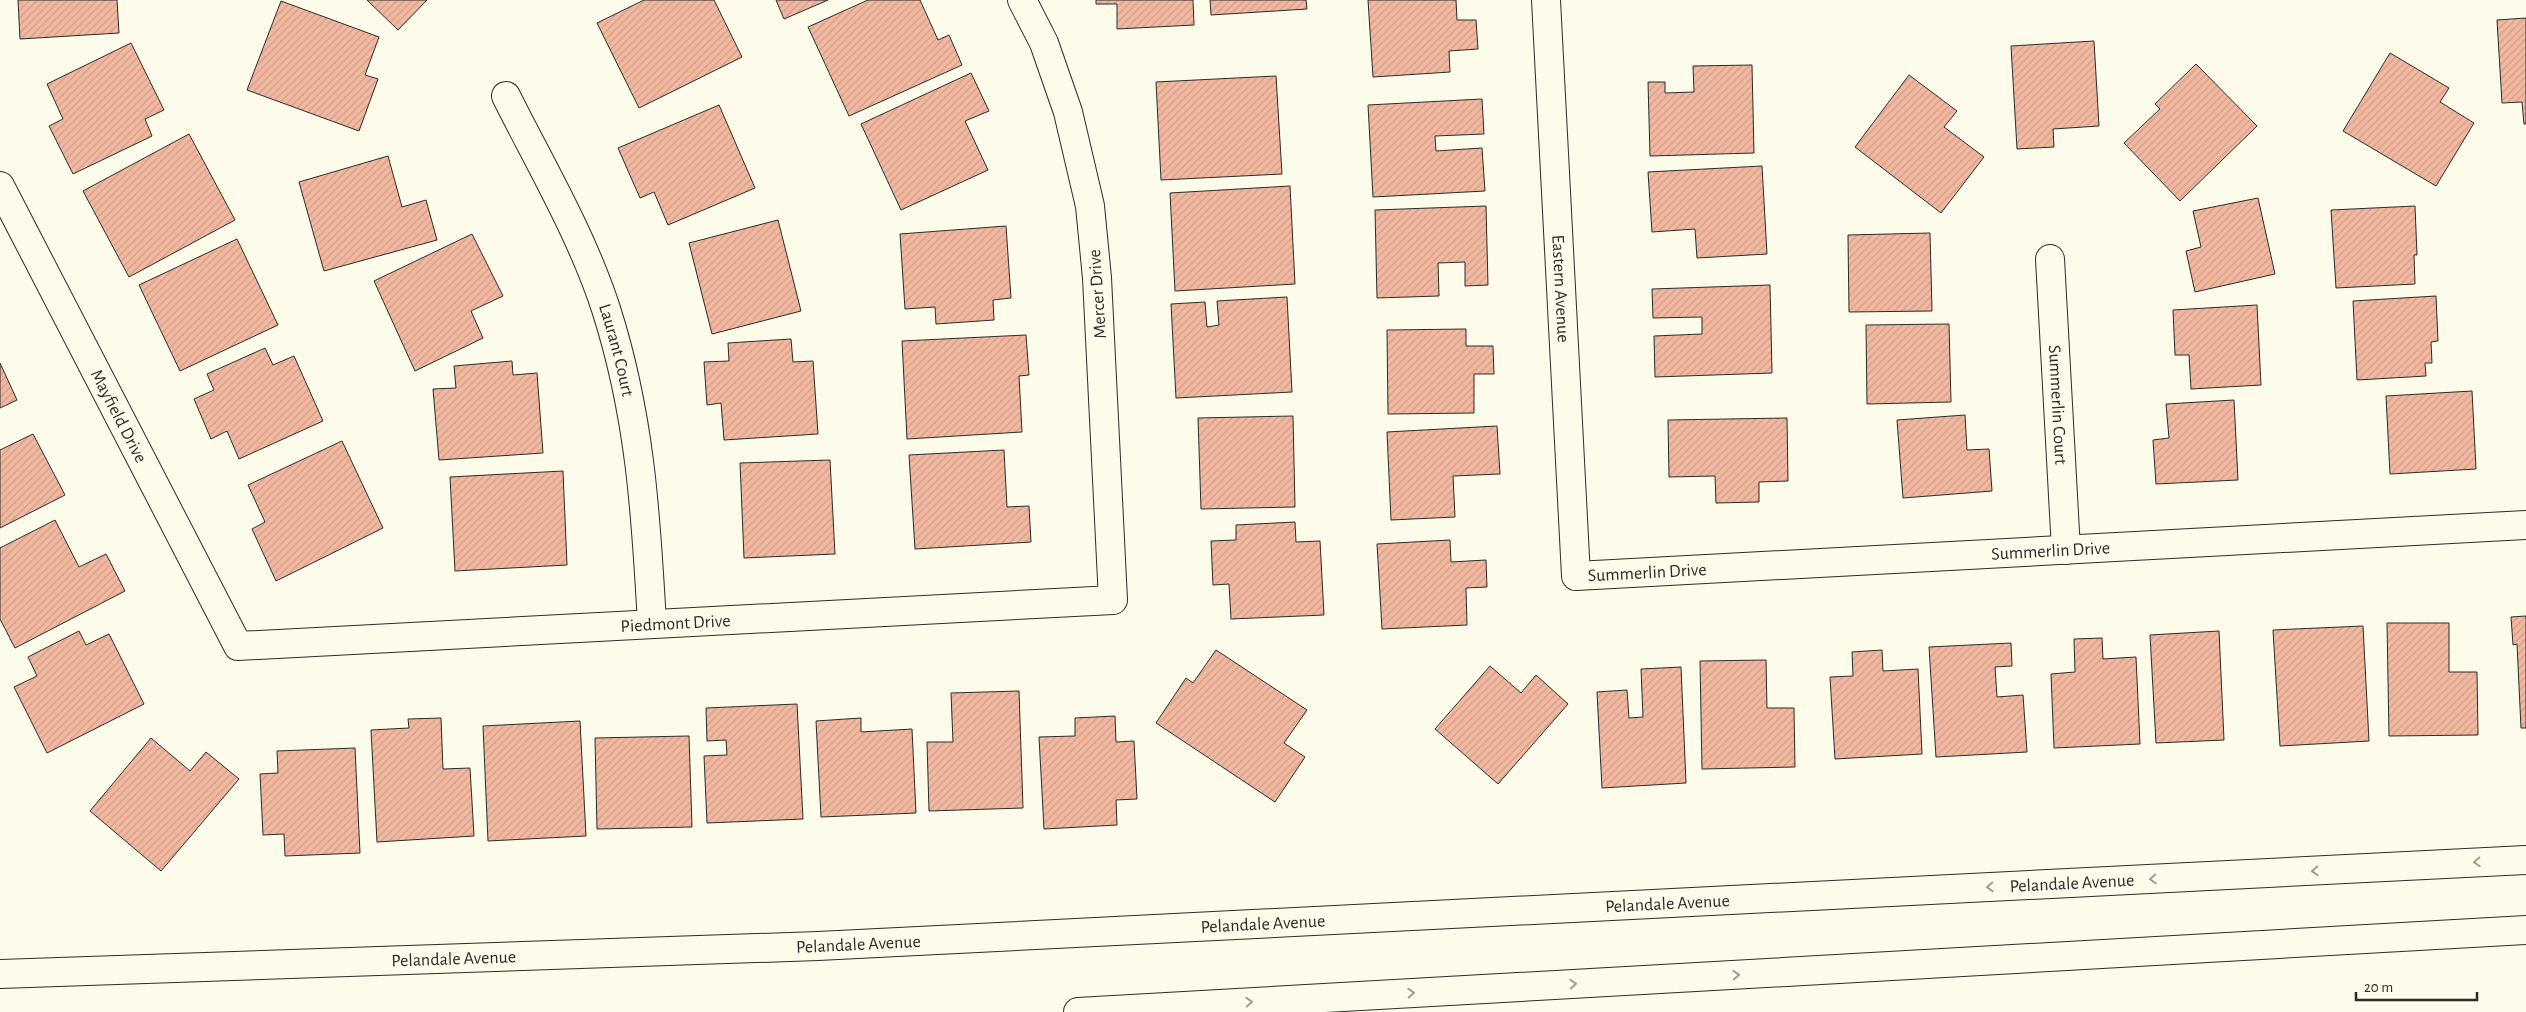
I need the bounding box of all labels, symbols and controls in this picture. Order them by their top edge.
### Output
street label: Eastern Avenue [1548,234,1572,343]
street label: Mercer Drive [1086,249,1110,339]
street label: Laurant Court [595,302,636,398]
street label: Summerlin Court [2045,345,2069,465]
street label: Mayfield Drive [87,367,150,466]
street label: Summerlin Drive [1991,539,2110,564]
street label: Summerlin Drive [1587,561,1707,585]
street label: Piedmont Drive [620,612,731,636]
one-way arrow [2473,857,2481,868]
one-way arrow [2311,865,2319,876]
street label: Pelandale Avenue [2009,872,2135,896]
one-way arrow [2148,873,2156,884]
one-way arrow [1986,882,1994,892]
street label: Pelandale Avenue [1605,892,1730,916]
street label: Pelandale Avenue [1200,912,1326,937]
street label: Pelandale Avenue [796,933,921,957]
street label: Pelandale Avenue [391,948,516,971]
one-way arrow [1732,969,1740,980]
scale bar [2356,970,2477,1002]
one-way arrow [1570,978,1578,989]
text: 20 m [2364,980,2393,995]
one-way arrow [1407,988,1415,999]
one-way arrow [1245,997,1253,1008]

